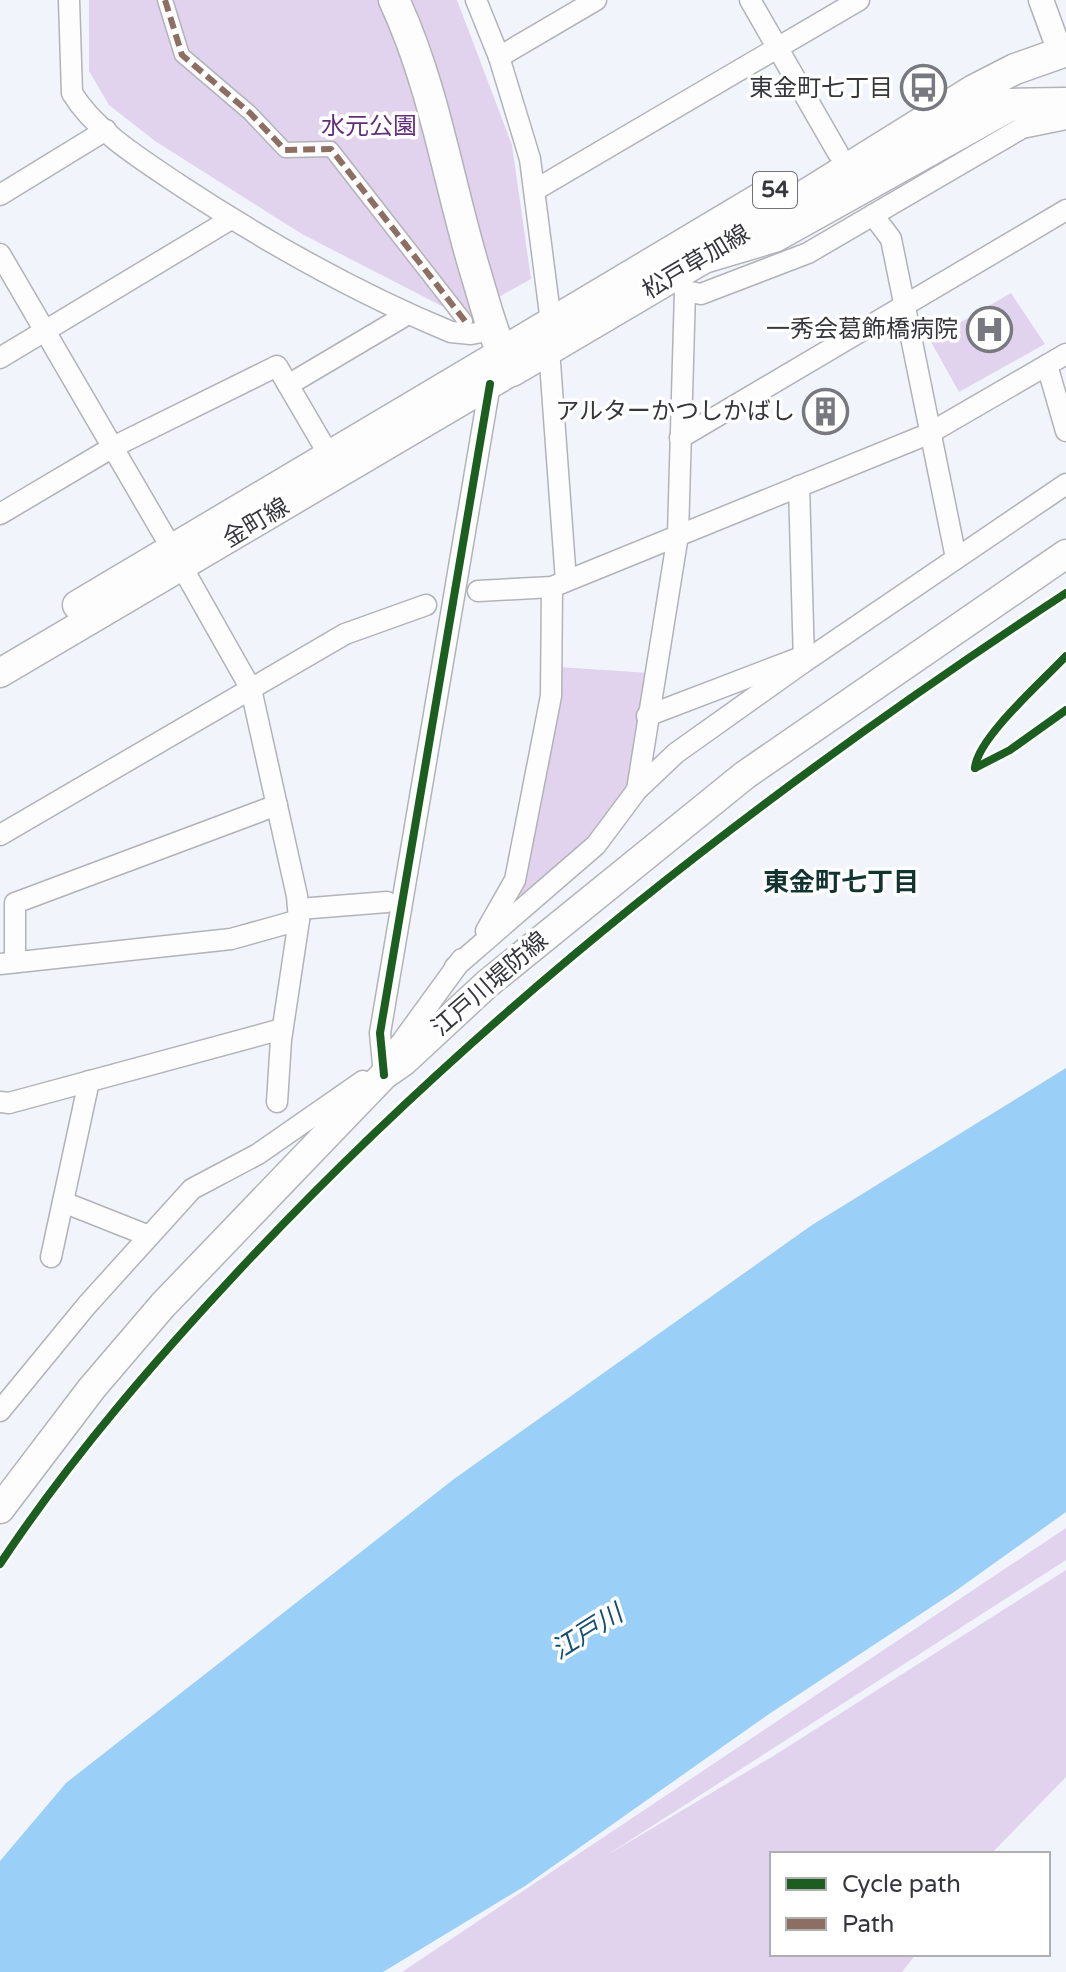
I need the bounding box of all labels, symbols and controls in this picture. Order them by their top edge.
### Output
bus stop icon: 東金町七丁目 [900,64,948,112]
place label: 東金町七丁目 [749,74,893,103]
park label: 水元公園 [321,112,417,141]
road number: 54 [753,172,797,208]
street label: 松戸草加線 [637,219,755,305]
hospital icon: 一秀会葛飾橋病院 [965,305,1013,353]
place label: 一秀会葛飾橋病院 [766,315,958,344]
building icon: アルターかつしかばし [802,387,850,435]
place label: アルターかつしかばし [555,397,795,426]
street label: 金町線 [218,492,294,554]
district label: 東金町七丁目 [763,867,919,898]
street label: 江戸川堤防線 [426,926,554,1042]
water label: 江戸川 [546,1597,631,1666]
legend [770,1852,1050,1956]
text: Cycle path [842,1870,961,1899]
text: Path [842,1910,895,1939]

